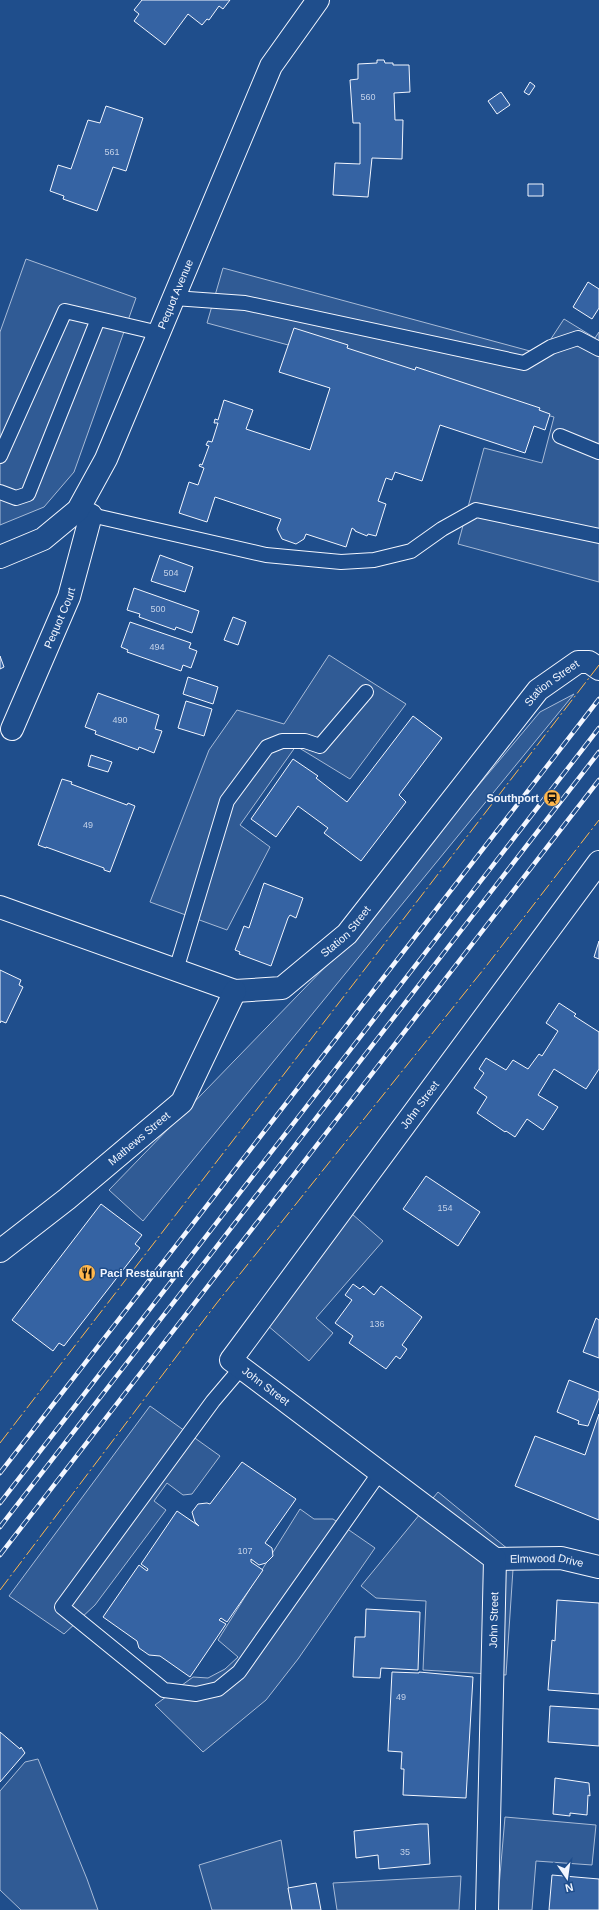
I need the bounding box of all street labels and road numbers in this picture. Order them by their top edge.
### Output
street label: Pequot Avenue [155,258,195,331]
street label: Pequot Court [42,586,77,650]
street label: Station Street [522,657,581,708]
street label: Station Street [318,903,373,959]
street label: John Street [398,1079,441,1131]
street label: Mathews Street [106,1109,172,1168]
street label: John Street [240,1364,292,1408]
street label: Elmwood Drive [510,1552,585,1569]
street label: John Street [487,1592,500,1648]

